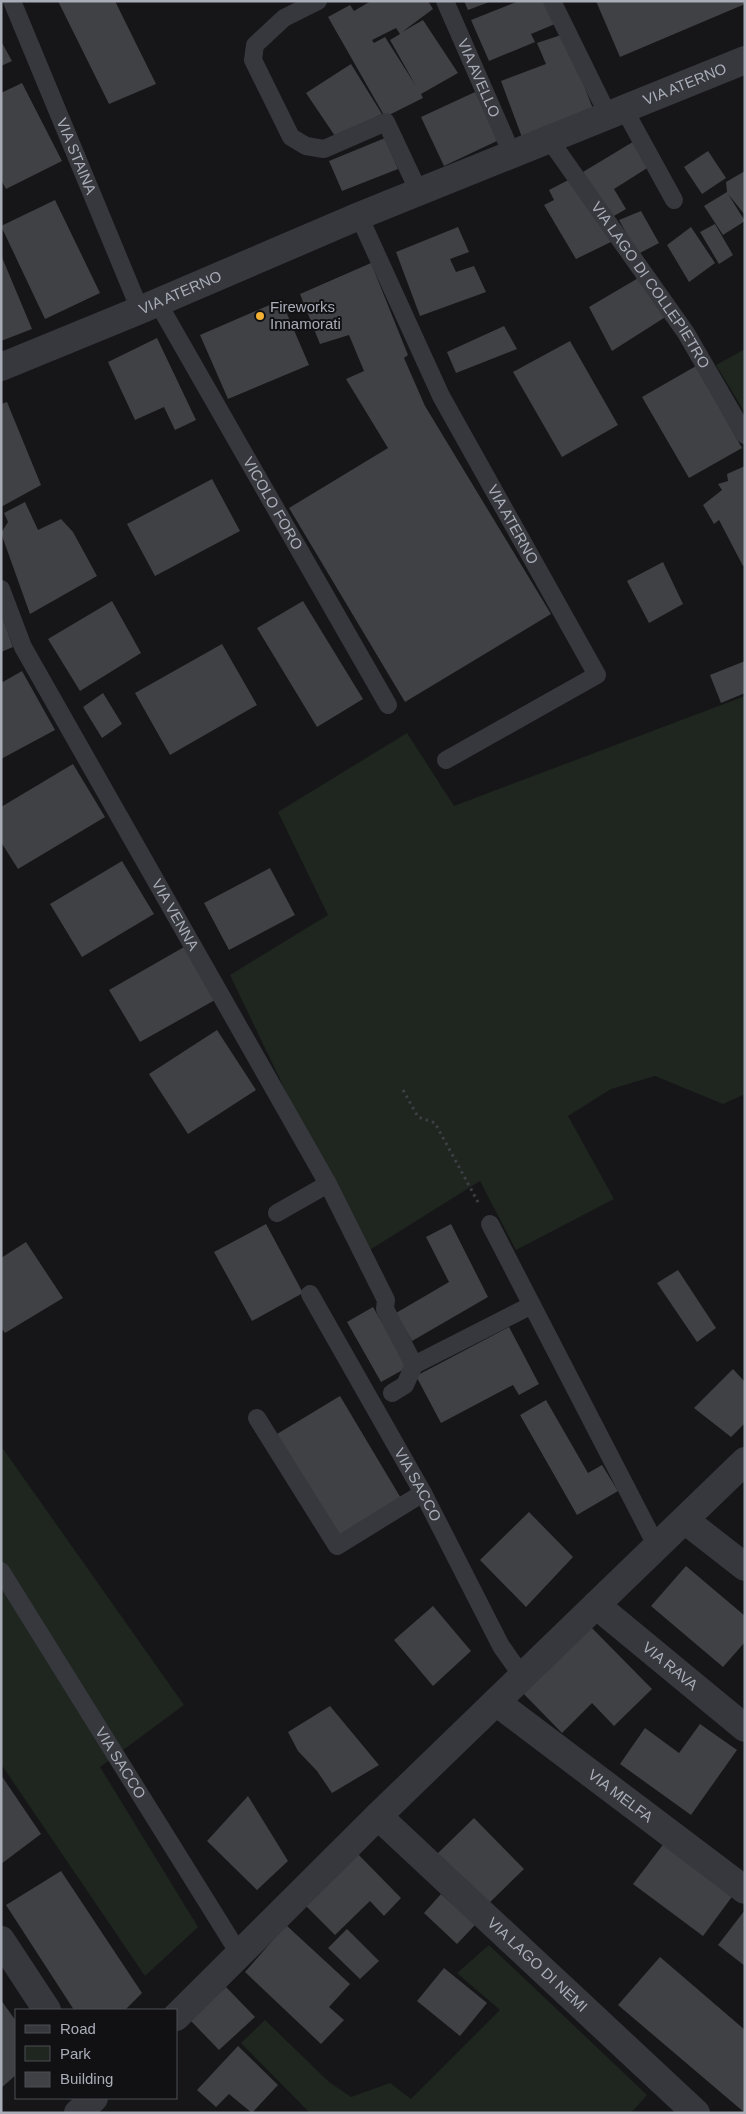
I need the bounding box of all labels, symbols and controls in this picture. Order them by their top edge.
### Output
street label: VIA AVELLO [455,36,504,120]
street label: VIA ATERNO [641,59,729,108]
street label: VIA STAINA [53,116,100,197]
street label: VIA LAGO DI COLLEPIETRO [588,198,713,371]
street label: VIA ATERNO [136,267,224,317]
place label: Fireworks Innamorati [270,298,341,332]
marker: Fireworks Innamorati [254,310,266,322]
street label: VICOLO FORO [240,454,306,553]
street label: VIA ATERNO [484,482,542,567]
street label: VIA VENNA [149,876,202,953]
street label: VIA SACCO [391,1445,445,1524]
street label: VIA RAVA [639,1638,701,1693]
street label: VIA SACCO [92,1724,149,1801]
street label: VIA MELFA [585,1766,657,1826]
street label: VIA LAGO DI NEMI [484,1914,591,2015]
legend [15,2009,178,2099]
text: Road [60,2020,96,2037]
text: Park [60,2045,91,2062]
text: Building [60,2070,113,2087]

